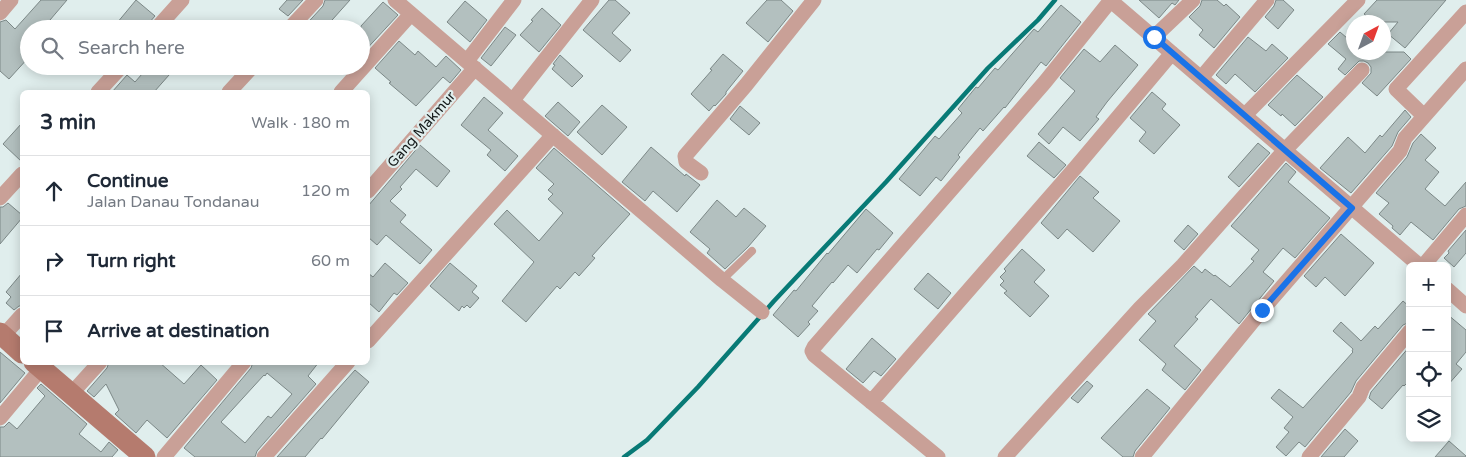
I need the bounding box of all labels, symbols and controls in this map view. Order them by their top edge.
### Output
north arrow [1346,15,1391,60]
search box [20,20,370,75]
route start [1143,26,1166,49]
icon: search [38,34,66,62]
text: Search here [78,37,185,59]
street label: Gang Makmur [384,87,459,171]
text: 3 min [40,110,96,135]
text: Walk · 180 m [251,113,350,133]
text: Continue [87,170,169,192]
icon: ahead [40,177,68,205]
text: 120 m [301,181,350,201]
text: Jalan Danau Tondanau [87,192,259,212]
icon: right [40,247,68,275]
text: Turn right [87,250,175,272]
text: 60 m [311,251,350,271]
map controls [1406,262,1451,442]
button: + [1406,262,1451,307]
route end [1251,299,1274,322]
button: − [1406,307,1451,352]
icon: arrive [40,317,68,345]
text: Arrive at destination [87,320,270,342]
button: locate [1406,352,1451,397]
button: layers [1406,397,1451,442]

